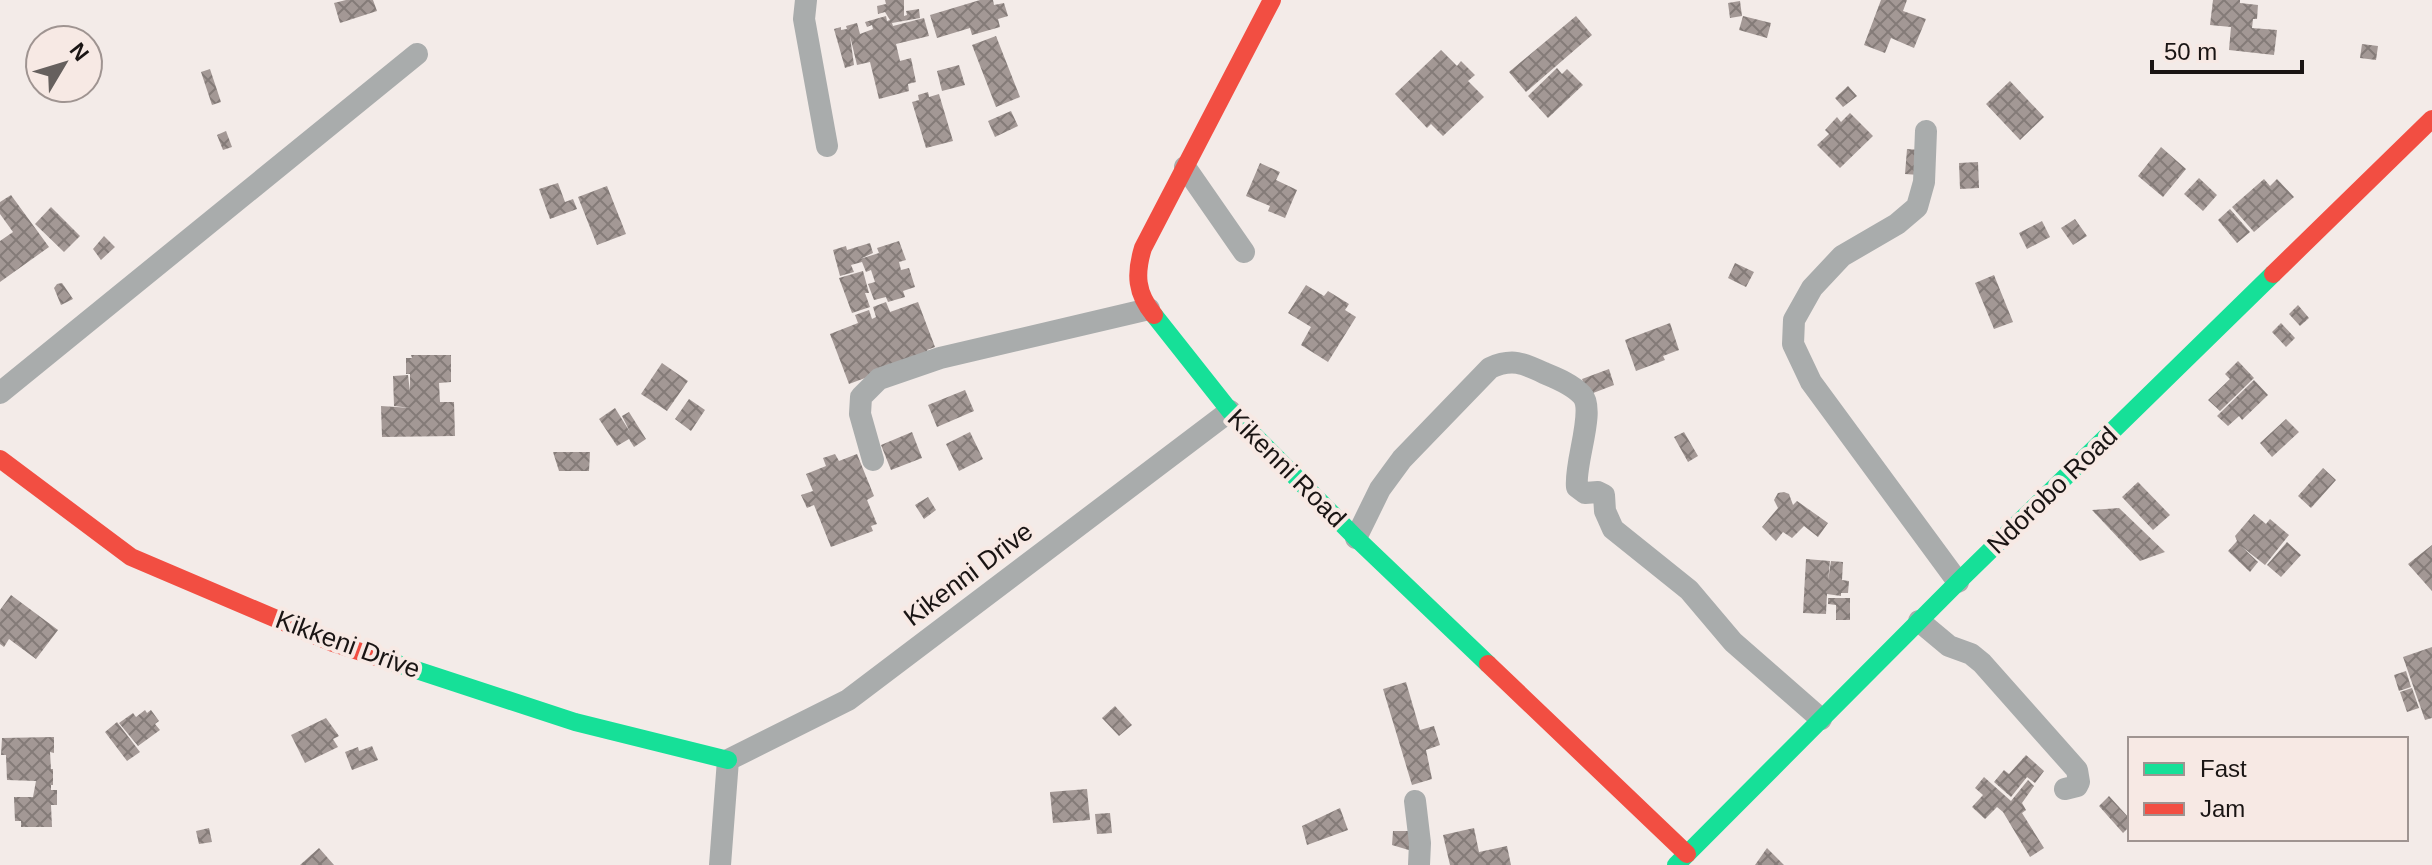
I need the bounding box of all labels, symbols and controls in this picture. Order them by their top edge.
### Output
north arrow [24,24,104,104]
scale bar [2152,24,2302,74]
text: N [65,38,94,66]
text: 50 m [2164,38,2217,65]
street label: Kikenni Road [1222,403,1352,533]
street label: Ndorobo Road [1981,420,2123,560]
street label: Kikenni Drive [898,516,1038,632]
street label: Kikkeni Drive [272,604,424,684]
legend [2128,737,2408,841]
text: Fast [2200,755,2247,782]
text: Jam [2200,795,2245,822]

